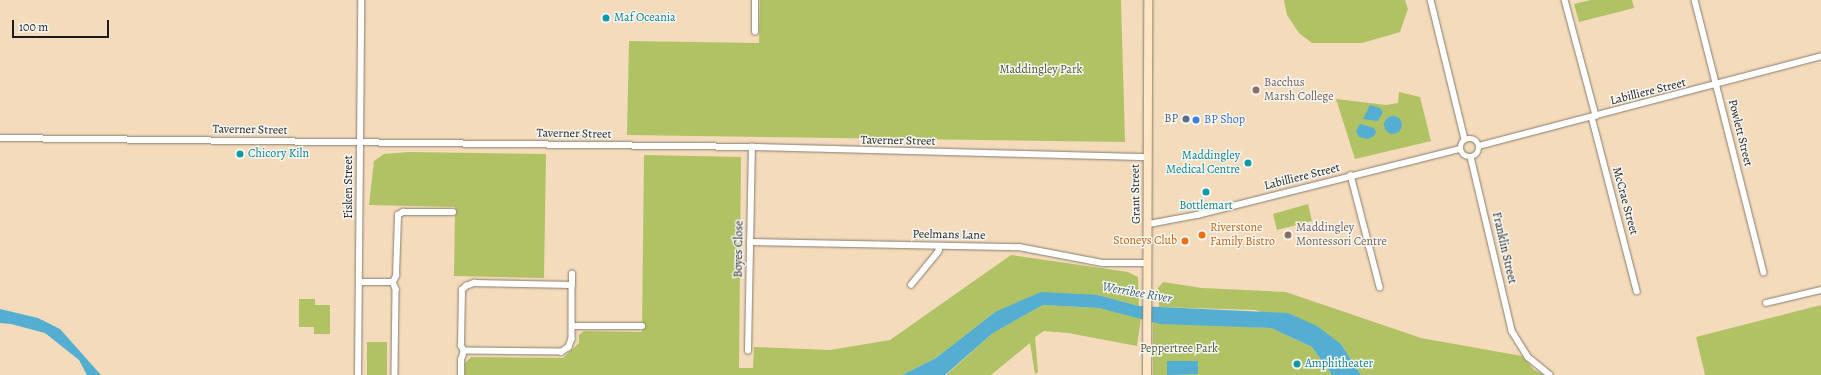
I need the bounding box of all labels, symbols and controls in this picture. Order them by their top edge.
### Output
place label: Maf Oceania [614,11,676,25]
scale bar [14,12,111,38]
marker: Maf Oceania [601,13,611,23]
text: 100 m [19,19,48,35]
park label: Maddingley Park [999,63,1083,77]
place label: Bacchus Marsh College [1264,76,1334,104]
street label: Labilliere Street [1609,76,1687,108]
marker: Bacchus Marsh College [1251,85,1261,95]
street label: Powlett Street [1725,98,1755,168]
place label: BP [1164,112,1178,126]
place label: BP Shop [1204,113,1245,127]
marker: BP [1181,114,1191,124]
marker: BP Shop [1191,115,1201,125]
street label: Taverner Street [212,122,288,138]
street label: Taverner Street [536,126,612,142]
street label: Taverner Street [860,133,936,149]
place label: Chicory Kiln [248,147,309,161]
marker: Chicory Kiln [235,149,245,159]
place label: Maddingley Medical Centre [1166,149,1240,177]
street label: Fisken Street [342,155,356,219]
marker: Maddingley Medical Centre [1243,158,1253,168]
street label: Labilliere Street [1263,161,1341,193]
street label: Grant Street [1128,164,1144,224]
street label: McCrae Street [1609,166,1641,236]
marker: Bottlemart [1201,187,1211,197]
place label: Bottlemart [1179,199,1233,213]
street label: Franklin Street [1489,211,1519,285]
street label: Boyes Close [731,220,747,278]
place label: Riverstone Family Bistro [1210,221,1275,249]
place label: Maddingley Montessori Centre [1296,221,1387,249]
street label: Peelmans Lane [913,227,985,243]
marker: Riverstone Family Bistro [1197,230,1207,240]
marker: Maddingley Montessori Centre [1283,230,1293,240]
place label: Stoneys Club [1113,234,1177,248]
marker: Stoneys Club [1180,236,1190,246]
water label: Werribee River [1101,279,1173,307]
park label: Peppertree Park [1140,342,1218,356]
place label: Amphitheater [1305,357,1373,371]
marker: Amphitheater [1292,359,1302,369]

